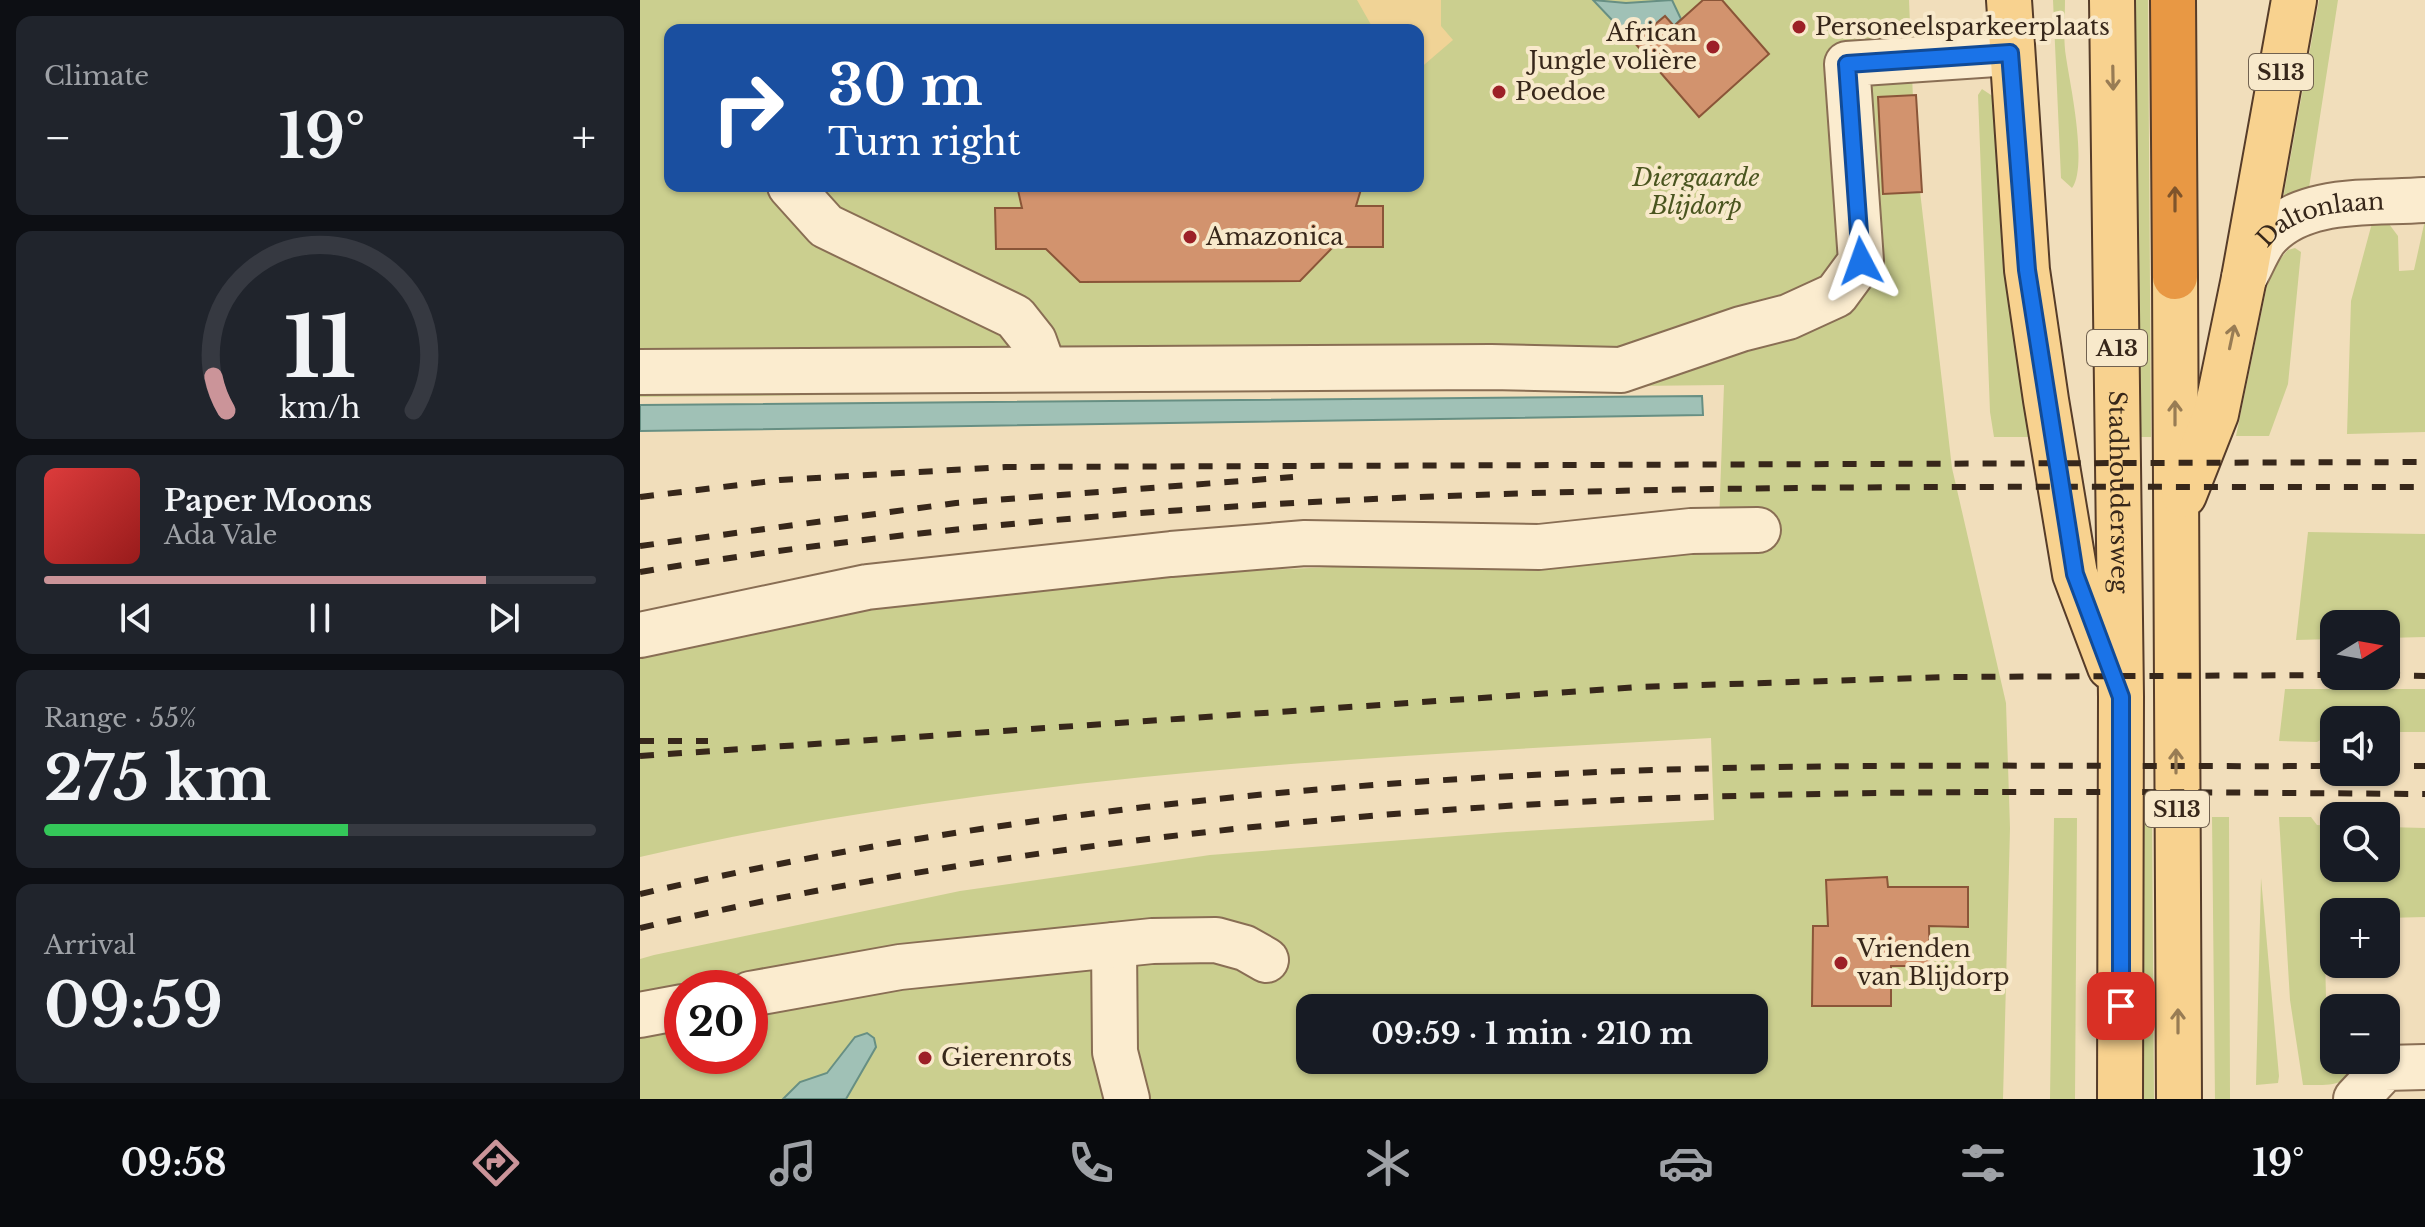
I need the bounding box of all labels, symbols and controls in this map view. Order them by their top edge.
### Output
place label: Personeelsparkeerplaats [1815,12,2110,41]
place label: African Jungle volière [1526,18,1697,75]
marker: Personeelsparkeerplaats [1790,18,1808,36]
marker: African Jungle volière [1704,38,1722,56]
text: 30 m [828,51,983,120]
road number: S113 [2249,54,2313,90]
icon: right [696,56,800,160]
text: Climate [44,60,149,92]
one-way arrow [2105,64,2121,91]
place label: Poedoe [1515,77,1606,106]
marker: Poedoe [1490,83,1508,101]
text: 19° [279,100,365,174]
text: − [44,110,72,165]
text: + [572,110,596,165]
text: Turn right [828,120,1021,165]
park label: Diergaarde Blijdorp [1632,163,1759,220]
one-way arrow [2167,186,2183,213]
street label: Daltonlaan [2250,187,2385,252]
position arrow [1819,219,1903,303]
place label: Amazonica [1205,222,1344,251]
marker: Amazonica [1181,228,1199,246]
text: 11 [284,295,356,398]
one-way arrow [2225,325,2240,351]
road number: A13 [2087,330,2147,366]
text: km/h [279,390,361,426]
street label: Stadhoudersweg [2103,390,2135,594]
one-way arrow [2167,400,2183,427]
text: Paper Moons [164,482,372,519]
text: Ada Vale [164,519,277,551]
icon: previous [114,596,158,640]
icon: pause [298,596,342,640]
icon: next [482,596,526,640]
north arrow [2320,610,2400,690]
map controls [2320,610,2400,1074]
text: Range · 55% [44,702,196,734]
button: sound [2320,706,2400,786]
text: 275 km [44,742,271,816]
one-way arrow [2169,748,2184,775]
road number: S113 [2145,791,2209,827]
button: search [2320,802,2400,882]
button: + [2320,898,2400,978]
text: Arrival [44,929,136,961]
place label: Vrienden van Blijdorp [1856,934,2009,991]
marker: Vrienden van Blijdorp [1832,954,1850,972]
text: 09:59 [44,969,223,1043]
speed limit sign: 20 [664,970,768,1074]
pin [2087,972,2155,1040]
icon: arrive [2099,984,2143,1028]
button: − [2320,994,2400,1074]
one-way arrow [2170,1008,2186,1035]
text: 09:59 · 1 min · 210 m [1371,1015,1693,1052]
place label: Gierenrots [941,1043,1072,1072]
marker: Gierenrots [916,1049,934,1067]
icon: directions [468,1135,524,1191]
icon: music [765,1135,821,1191]
icon: phone [1063,1135,1119,1191]
icon: climate [1360,1135,1416,1191]
icon: car [1658,1135,1714,1191]
icon: filters [1955,1135,2011,1191]
text: 09:58 [121,1141,227,1186]
text: 19° [2252,1141,2304,1186]

